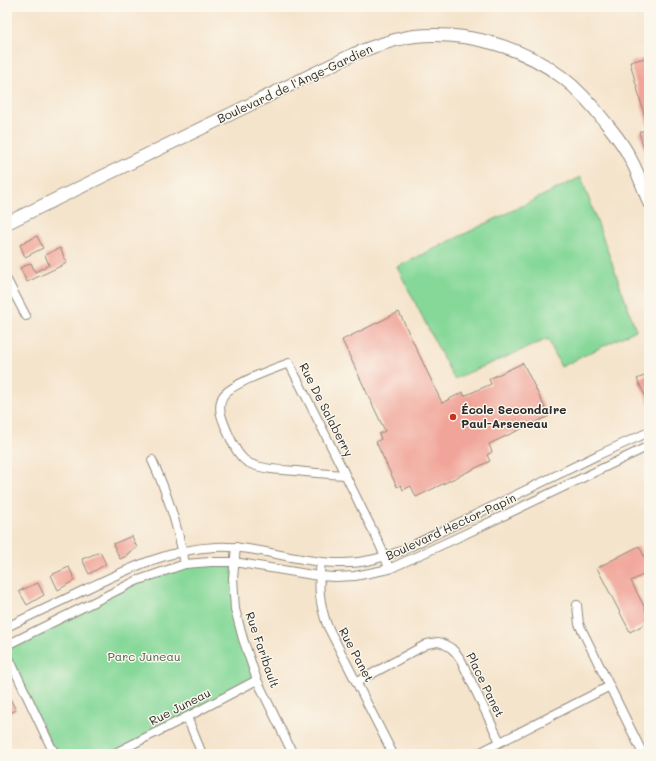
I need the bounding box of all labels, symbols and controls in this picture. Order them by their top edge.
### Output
street label: Boulevard de l'Ange-Gardien [214,40,375,126]
street label: Rue De Salaberry [296,360,357,459]
place label: École Secondaire Paul-Arseneau [461,401,566,431]
marker: École Secondaire Paul-Arseneau [448,412,458,422]
street label: Boulevard Hector-Papin [383,489,518,563]
street label: Rue Faribault [242,610,283,690]
street label: Rue Panet [336,624,378,685]
park label: Parc Juneau [108,648,181,664]
street label: Place Panet [463,649,509,720]
street label: Rue Juneau [146,684,213,728]

